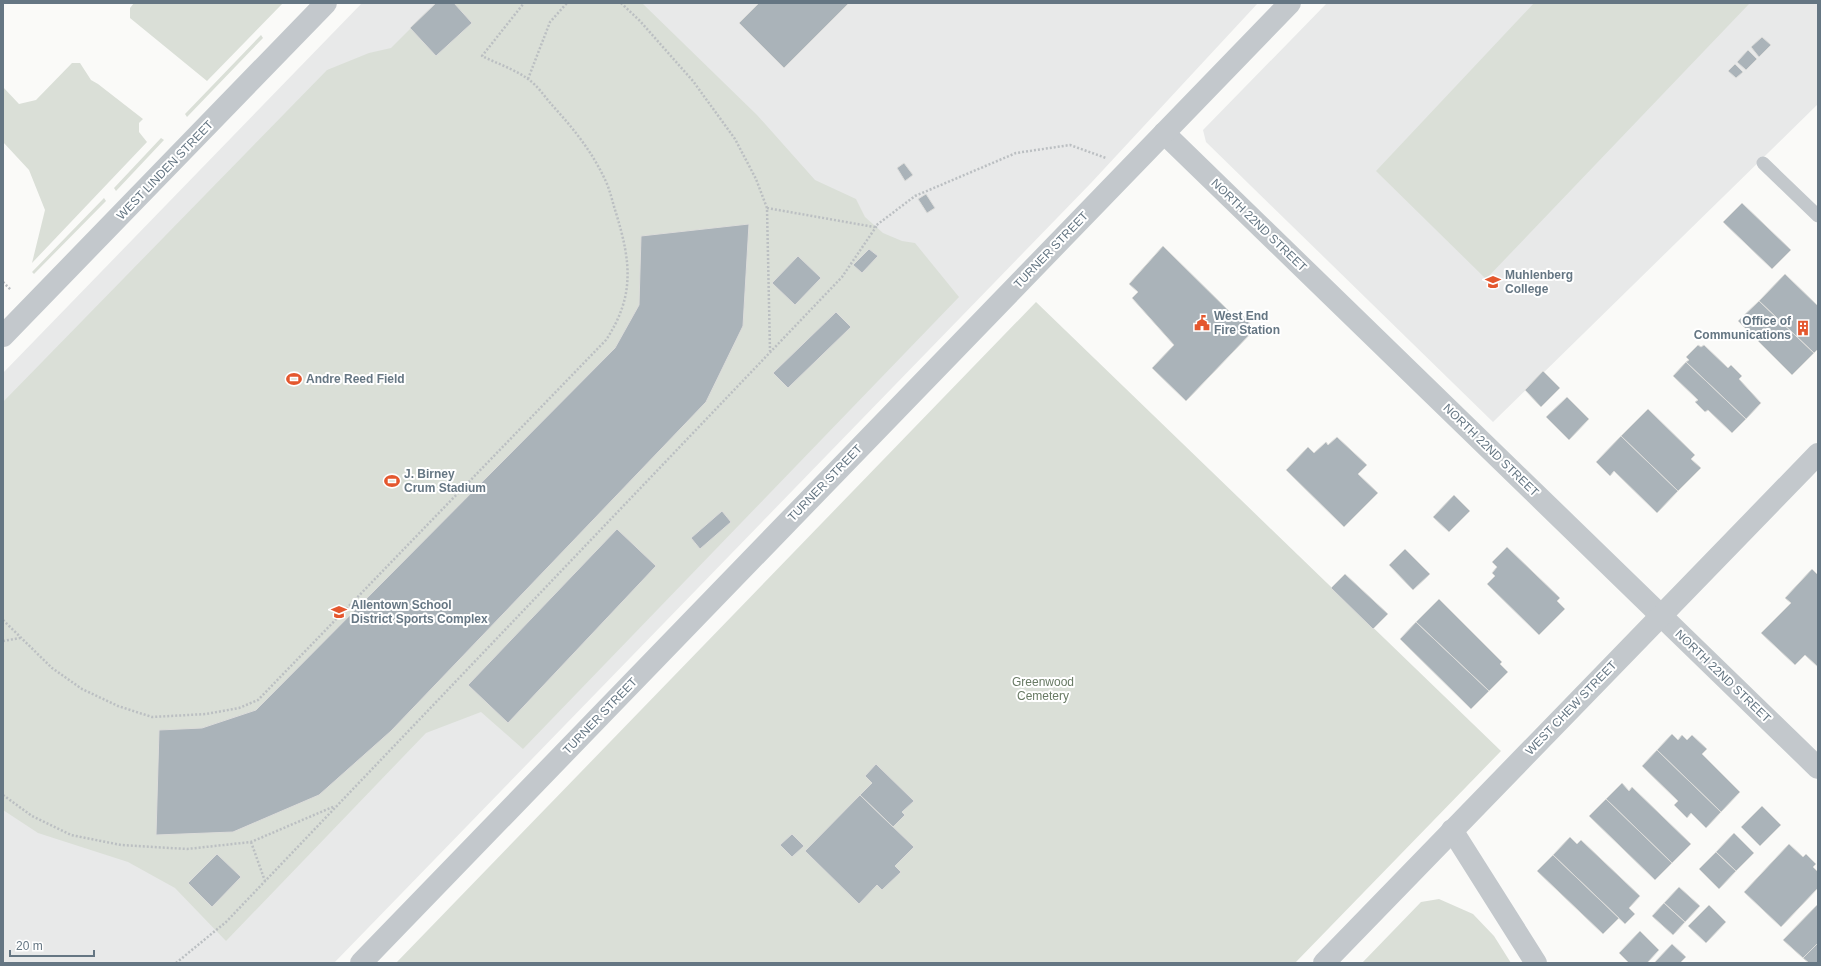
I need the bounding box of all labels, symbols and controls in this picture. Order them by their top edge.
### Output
street label: WEST LINDEN STREET [114,117,217,223]
street label: NORTH 22ND STREET [1208,176,1310,275]
street label: TURNER STREET [1011,208,1091,291]
place label: Muhlenberg College [1505,268,1573,296]
school or university icon: Muhlenberg College [1484,273,1502,291]
place label: West End Fire Station [1214,309,1280,337]
public building icon: West End Fire Station [1193,314,1211,332]
place label: Office of Communications [1694,314,1792,342]
building icon: Office of Communications [1794,319,1812,337]
sports icon: Andre Reed Field [285,370,303,388]
place label: Andre Reed Field [306,372,405,386]
street label: NORTH 22ND STREET [1440,401,1542,500]
street label: TURNER STREET [785,441,865,524]
place label: J. Birney Crum Stadium [404,467,486,495]
sports icon: J. Birney Crum Stadium [383,472,401,490]
place label: Allentown School District Sports Complex [351,598,488,626]
school or university icon: Allentown School District Sports Complex [330,603,348,621]
street label: NORTH 22ND STREET [1672,627,1774,726]
street label: WEST CHEW STREET [1523,658,1620,758]
street label: TURNER STREET [560,674,640,757]
park label: Greenwood Cemetery [1012,675,1074,703]
scale bar [10,932,94,958]
text: 20 m [16,939,43,953]

